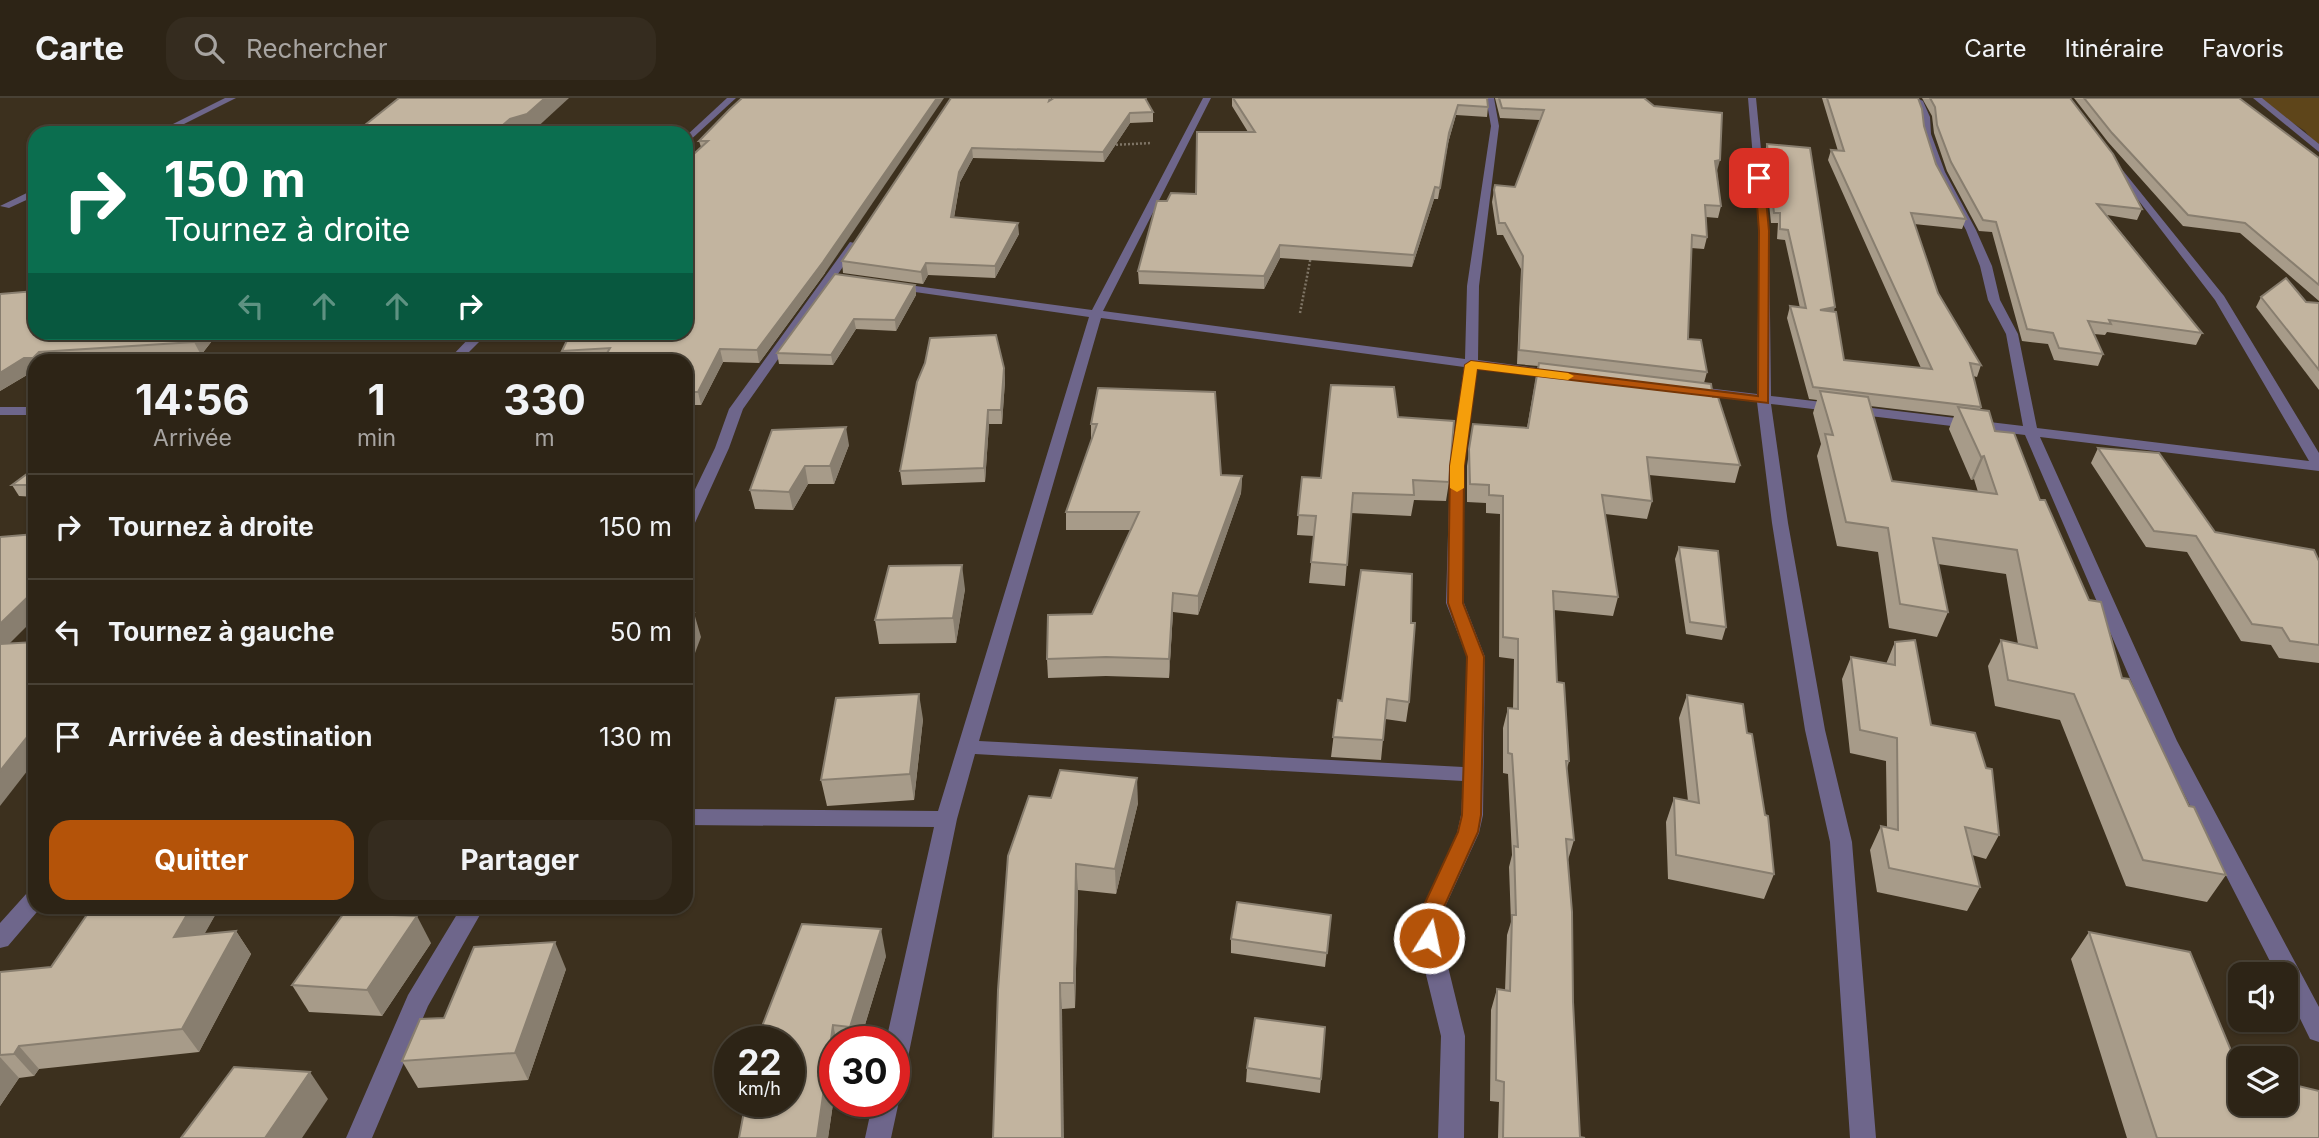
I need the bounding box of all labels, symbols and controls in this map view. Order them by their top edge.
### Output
search box [166,17,656,80]
text: Carte [35,28,124,68]
icon: search [190,29,228,67]
text: Rechercher [246,33,388,64]
text: Carte [1964,34,2026,63]
text: Itinéraire [2064,34,2164,63]
text: Favoris [2202,34,2284,63]
pin [1729,148,1789,208]
text: 150 m [164,150,306,209]
icon: right [49,154,140,245]
icon: arrive [1740,159,1778,197]
text: Tournez à droite [164,210,410,249]
icon: left [232,287,270,325]
icon: ahead [305,287,343,325]
icon: ahead [378,287,416,325]
icon: right [451,287,489,325]
text: 14:56 [135,374,250,425]
text: 1 [367,374,386,425]
text: 330 [503,374,586,425]
text: Arrivée [153,424,232,452]
text: min [357,424,396,452]
text: m [535,424,555,452]
icon: right [49,508,87,546]
text: Tournez à droite [108,511,314,542]
text: 150 m [599,511,672,542]
icon: left [49,613,87,651]
text: Tournez à gauche [108,616,334,647]
text: 50 m [610,616,672,647]
icon: arrive [49,718,87,756]
text: Arrivée à destination [108,721,373,752]
text: 130 m [599,721,672,752]
button: Quitter [49,820,354,900]
button: Partager [368,820,672,900]
position arrow [1392,901,1466,975]
map controls [2228,962,2298,1116]
button: sound [2228,962,2298,1032]
speed limit sign: 30 [819,1026,910,1117]
text: 22 [737,1041,782,1083]
button: layers [2228,1046,2298,1116]
text: km/h [738,1078,781,1099]

